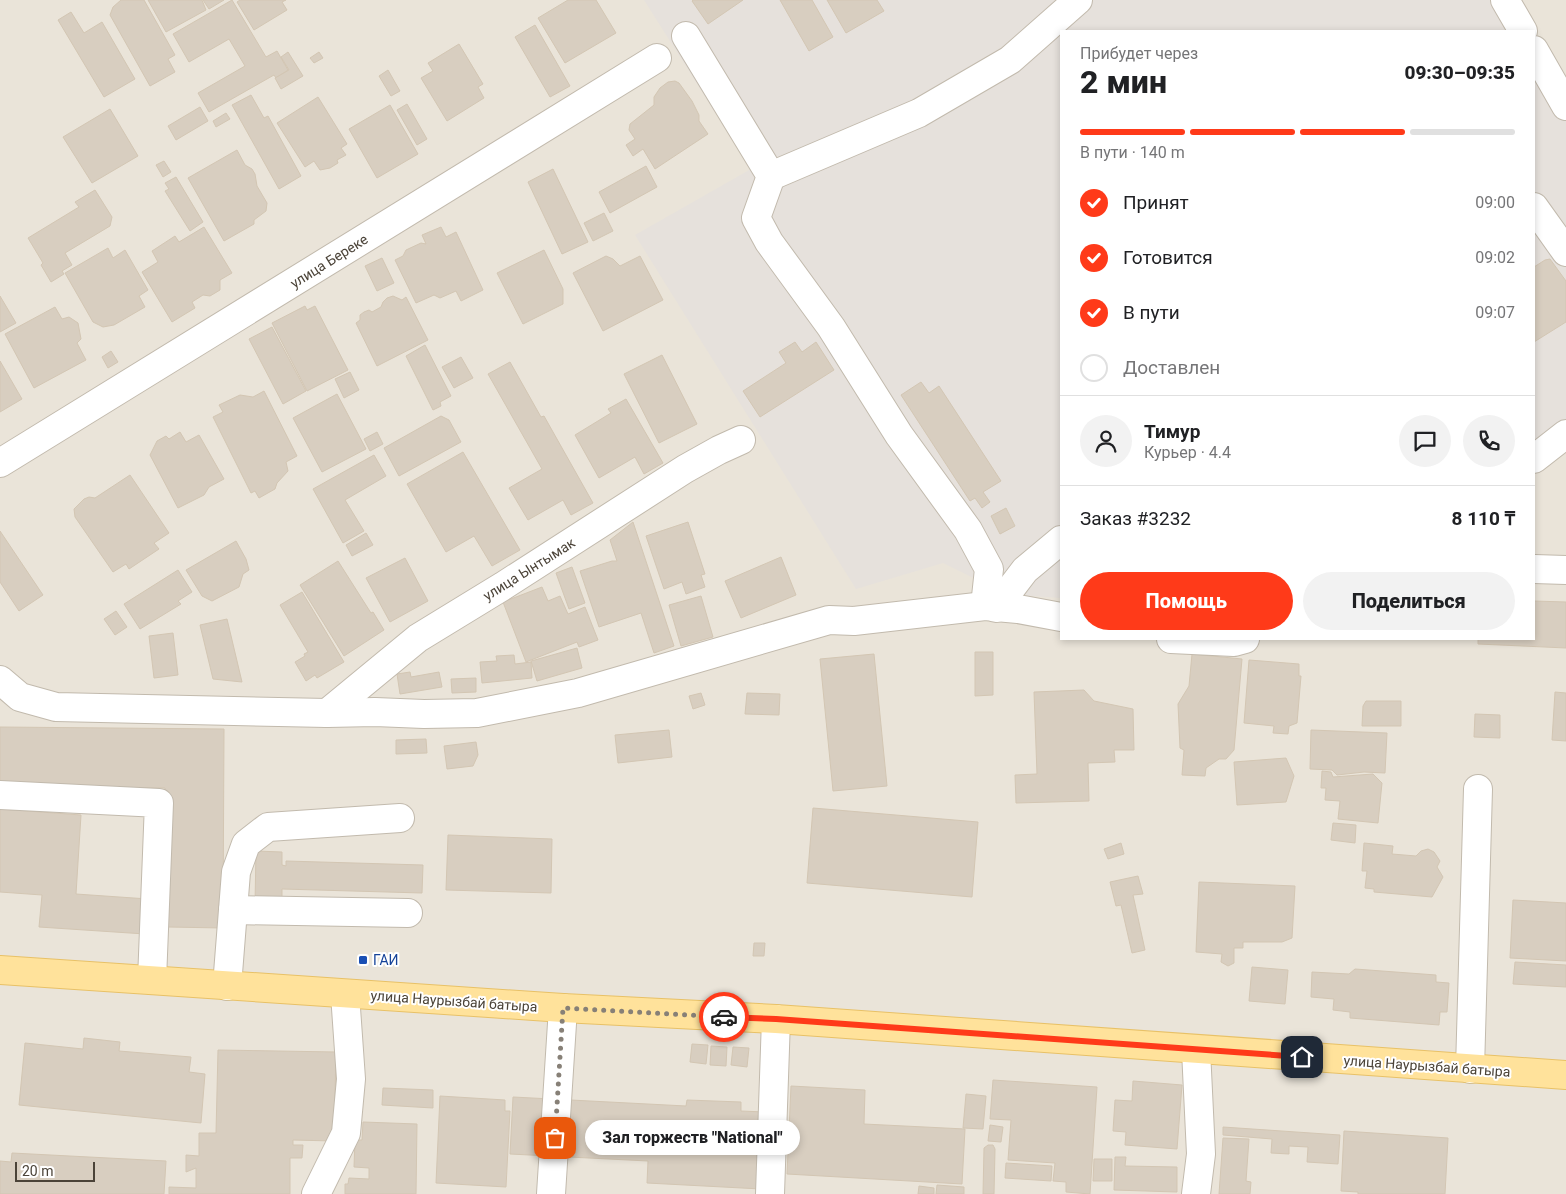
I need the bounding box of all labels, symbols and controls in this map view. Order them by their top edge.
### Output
text: Прибудет через [1080,44,1198,63]
text: 09:30–09:35 [1404,61,1515,84]
text: 2 мин [1080,63,1167,101]
text: В пути · 140 m [1080,143,1185,162]
icon: check [1080,189,1108,217]
text: Принят [1123,191,1189,214]
text: 09:00 [1475,193,1515,212]
street label: улица Береке [287,231,371,291]
icon: check [1080,244,1108,272]
text: Готовится [1123,246,1213,269]
text: 09:02 [1475,248,1515,267]
icon: check [1080,299,1108,327]
text: В пути [1123,301,1180,324]
text: 09:07 [1475,303,1515,322]
text: Доставлен [1123,356,1220,379]
button: person [1080,415,1132,467]
button: chat [1399,415,1451,467]
button: phone [1463,415,1515,467]
text: Тимур [1144,420,1200,443]
text: Курьер · 4.4 [1144,443,1231,462]
text: Заказ #3232 [1080,507,1191,530]
text: 8 110 ₸ [1452,507,1515,530]
street label: улица Ынтымак [480,534,578,604]
button: Помощь [1080,572,1293,630]
button: Поделиться [1303,572,1515,630]
place label: ГАИ [373,952,399,968]
marker: ГАИ [357,954,369,966]
street label: улица Наурызбай батыра [370,987,538,1015]
courier [699,992,749,1042]
icon: car [710,1003,738,1031]
pin [1281,1036,1323,1078]
icon: home [1288,1043,1316,1071]
street label: улица Наурызбай батыра [1343,1052,1511,1080]
pin [534,1117,576,1159]
callout: Зал торжеств "National" [585,1120,800,1156]
icon: bag [541,1124,569,1152]
text: Зал торжеств "National" [602,1128,783,1147]
scale bar [15,1159,95,1182]
text: 20 m [22,1163,54,1179]

